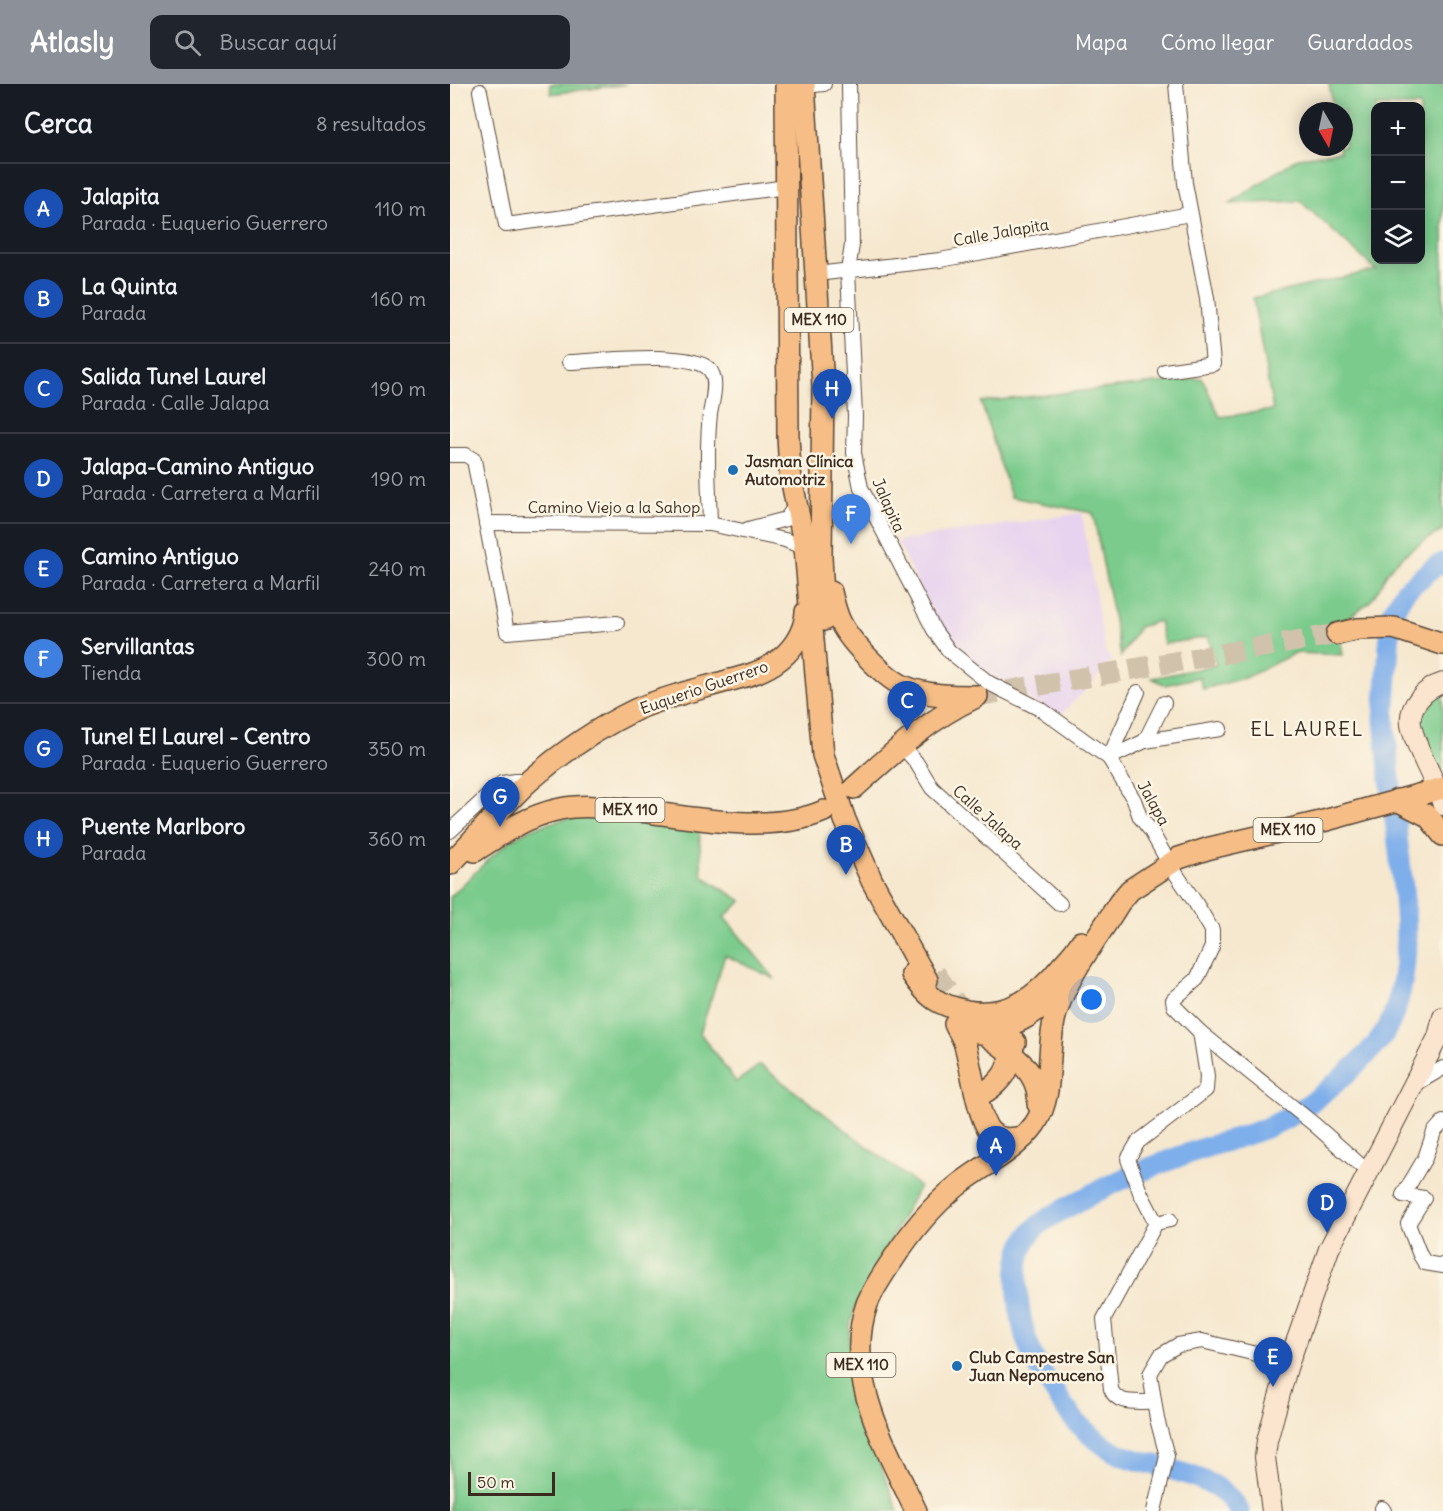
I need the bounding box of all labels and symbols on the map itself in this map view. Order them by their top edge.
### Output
north arrow [1299,102,1353,156]
street label: Calle Jalapita [952,214,1050,250]
road number: MEX 110 [784,308,854,332]
pin: H [812,370,851,419]
place label: Jasman Clínica Automotriz [745,451,853,489]
marker: Jasman Clínica Automotriz [726,463,740,477]
street label: Jalapita [868,475,910,535]
pin: F [832,494,870,544]
street label: Camino Viejo a la Sahop [528,497,700,517]
street label: Euquerio Guerrero [637,656,771,718]
pin: C [888,682,926,731]
district label: EL LAUREL [1250,716,1364,741]
street label: Jalapa [1134,777,1174,829]
pin: G [481,778,520,827]
street label: Calle Jalapa [949,780,1027,854]
road number: MEX 110 [596,798,664,822]
road number: MEX 110 [1254,818,1322,842]
pin: B [826,826,866,875]
your location [1077,985,1106,1014]
pin: A [976,1126,1016,1176]
pin: D [1308,1184,1346,1233]
pin: E [1254,1338,1292,1387]
place label: Club Campestre San Juan Nepomuceno [969,1347,1115,1386]
road number: MEX 110 [826,1353,896,1377]
marker: Club Campestre San Juan Nepomuceno [950,1359,964,1373]
scale bar [468,1469,555,1496]

